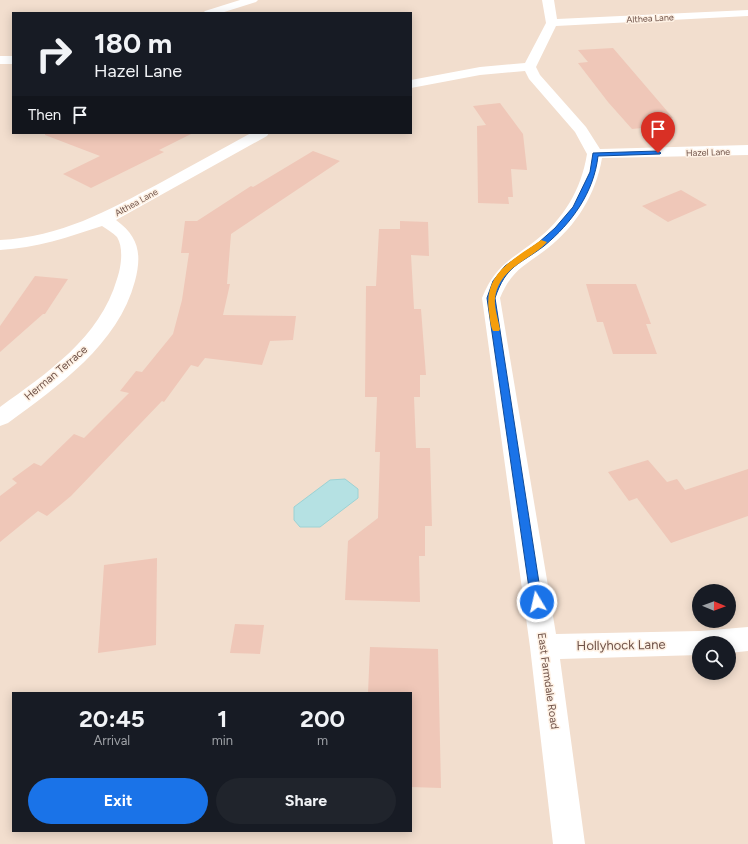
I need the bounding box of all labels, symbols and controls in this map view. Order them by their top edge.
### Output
street label: Althea Lane [626,11,674,25]
text: 180 m [94,26,172,60]
icon: right [28,28,80,80]
text: Hazel Lane [94,60,182,82]
icon: arrive [69,104,91,126]
text: Then [28,106,61,124]
pin [641,112,675,153]
icon: arrive [647,118,669,140]
street label: Hazel Lane [686,146,730,158]
street label: Althea Lane [113,186,159,218]
street label: Herman Terrace [22,343,90,403]
position arrow [516,581,558,623]
north arrow [692,584,736,628]
map controls [692,584,736,680]
street label: East Farmdale Road [535,632,561,730]
button: search [692,636,736,680]
street label: Hollyhock Lane [576,637,666,653]
text: 20:45 [79,704,145,733]
text: 1 [217,704,227,733]
text: 200 [300,704,345,733]
text: Arrival [94,733,130,748]
text: min [212,733,233,748]
text: m [317,733,328,748]
button: Exit [28,778,208,824]
button: Share [216,778,396,824]

